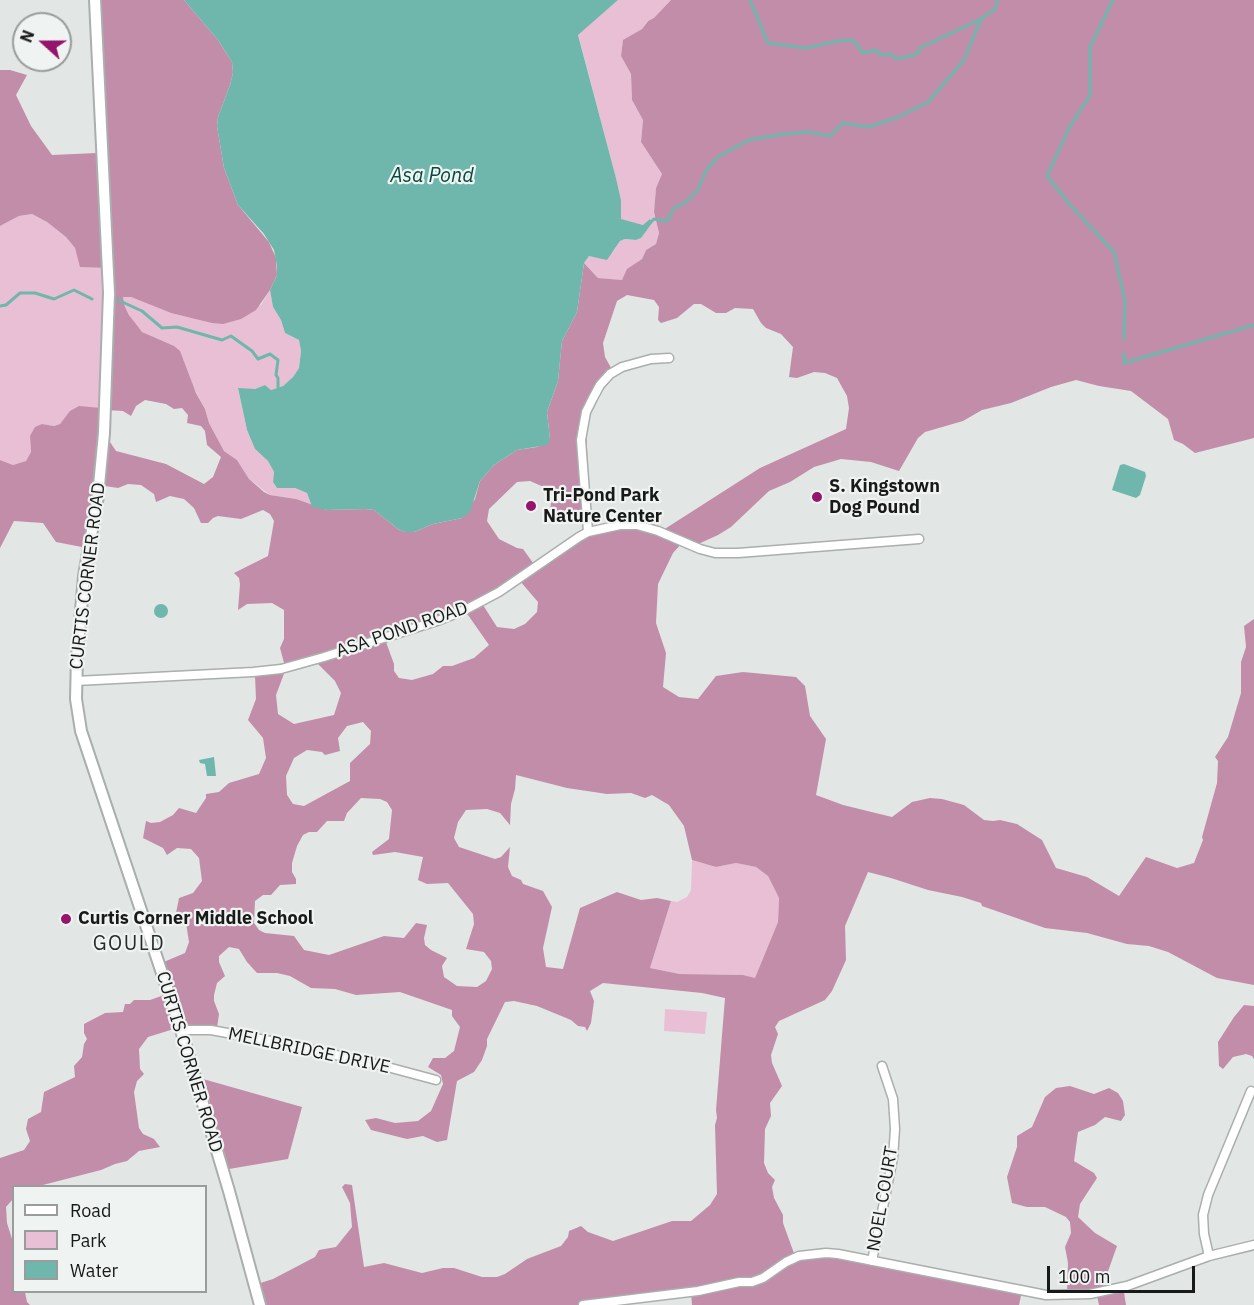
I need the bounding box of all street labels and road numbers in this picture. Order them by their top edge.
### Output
street label: CURTIS CORNER ROAD [66,481,110,671]
street label: ASA POND ROAD [333,597,471,663]
street label: CURTIS CORNER ROAD [151,969,227,1155]
street label: MELLBRIDGE DRIVE [226,1023,392,1079]
street label: NOEL COURT [863,1145,903,1253]

